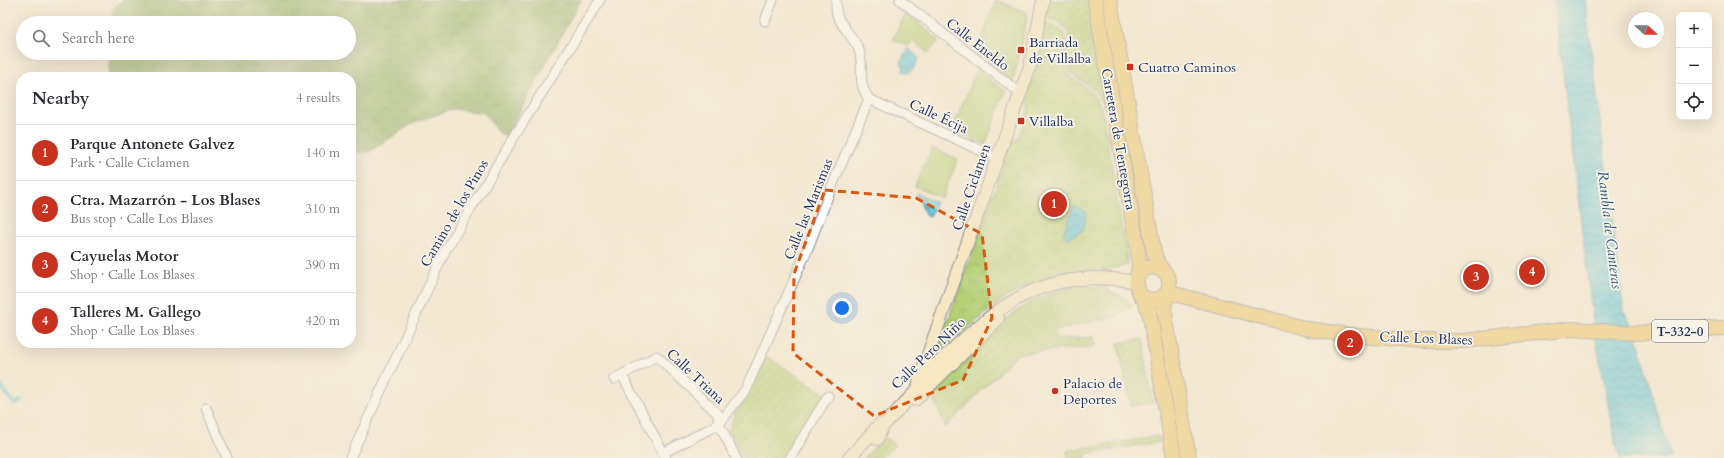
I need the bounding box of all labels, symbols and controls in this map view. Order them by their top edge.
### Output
north arrow [1628,12,1664,48]
map controls [1676,12,1712,120]
button: + [1676,12,1712,48]
street label: Calle Eneldo [942,14,1014,75]
search box [16,16,356,60]
icon: search [30,27,52,49]
text: Search here [62,28,135,48]
place label: Barriada de Villalba [1029,33,1091,68]
marker: Barriada de Villalba [1016,45,1026,55]
button: − [1676,48,1712,84]
place label: Cuatro Caminos [1138,58,1236,77]
marker: Cuatro Caminos [1125,62,1135,72]
street label: Carretera de Tentegorra [1097,67,1140,211]
button: locate [1676,84,1712,120]
text: Nearby [32,87,89,110]
text: 4 results [296,89,340,107]
street label: Calle Écija [906,95,971,138]
place label: Villalba [1029,112,1074,131]
marker: Villalba [1016,116,1026,126]
text: Parque Antonete Galvez [70,134,235,154]
street label: Calle Ciclamen [948,141,995,233]
text: 1 [42,144,48,162]
text: 140 m [306,144,340,162]
text: Park · Calle Ciclamen [70,154,190,172]
street label: Calle las Marismas [780,155,838,263]
street label: Camino de los Pinos [416,156,493,271]
water label: Rambla de Canteras [1593,170,1627,290]
pin: 1 [1041,189,1067,219]
text: Ctra. Mazarrón - Los Blases [70,190,260,210]
text: 2 [42,200,48,218]
text: 310 m [306,200,340,218]
text: Bus stop · Calle Los Blases [70,210,213,228]
text: Cayuelas Motor [70,246,179,266]
text: 3 [42,256,48,274]
text: 390 m [306,256,340,274]
pin: 4 [1519,257,1545,287]
pin: 3 [1463,262,1489,292]
text: Shop · Calle Los Blases [70,266,195,284]
your location [832,298,852,318]
text: Talleres M. Gallego [70,302,201,322]
text: 4 [42,312,48,330]
text: 420 m [306,312,340,330]
street label: Calle Pero Niño [887,313,970,394]
road number: T-332-0 [1652,320,1708,342]
text: Shop · Calle Los Blases [70,322,195,340]
street label: Calle Los Blases [1379,327,1473,350]
pin: 2 [1337,328,1363,358]
street label: Calle Triana [662,344,729,408]
place label: Palacio de Deportes [1063,374,1122,409]
marker: Palacio de Deportes [1050,386,1060,396]

